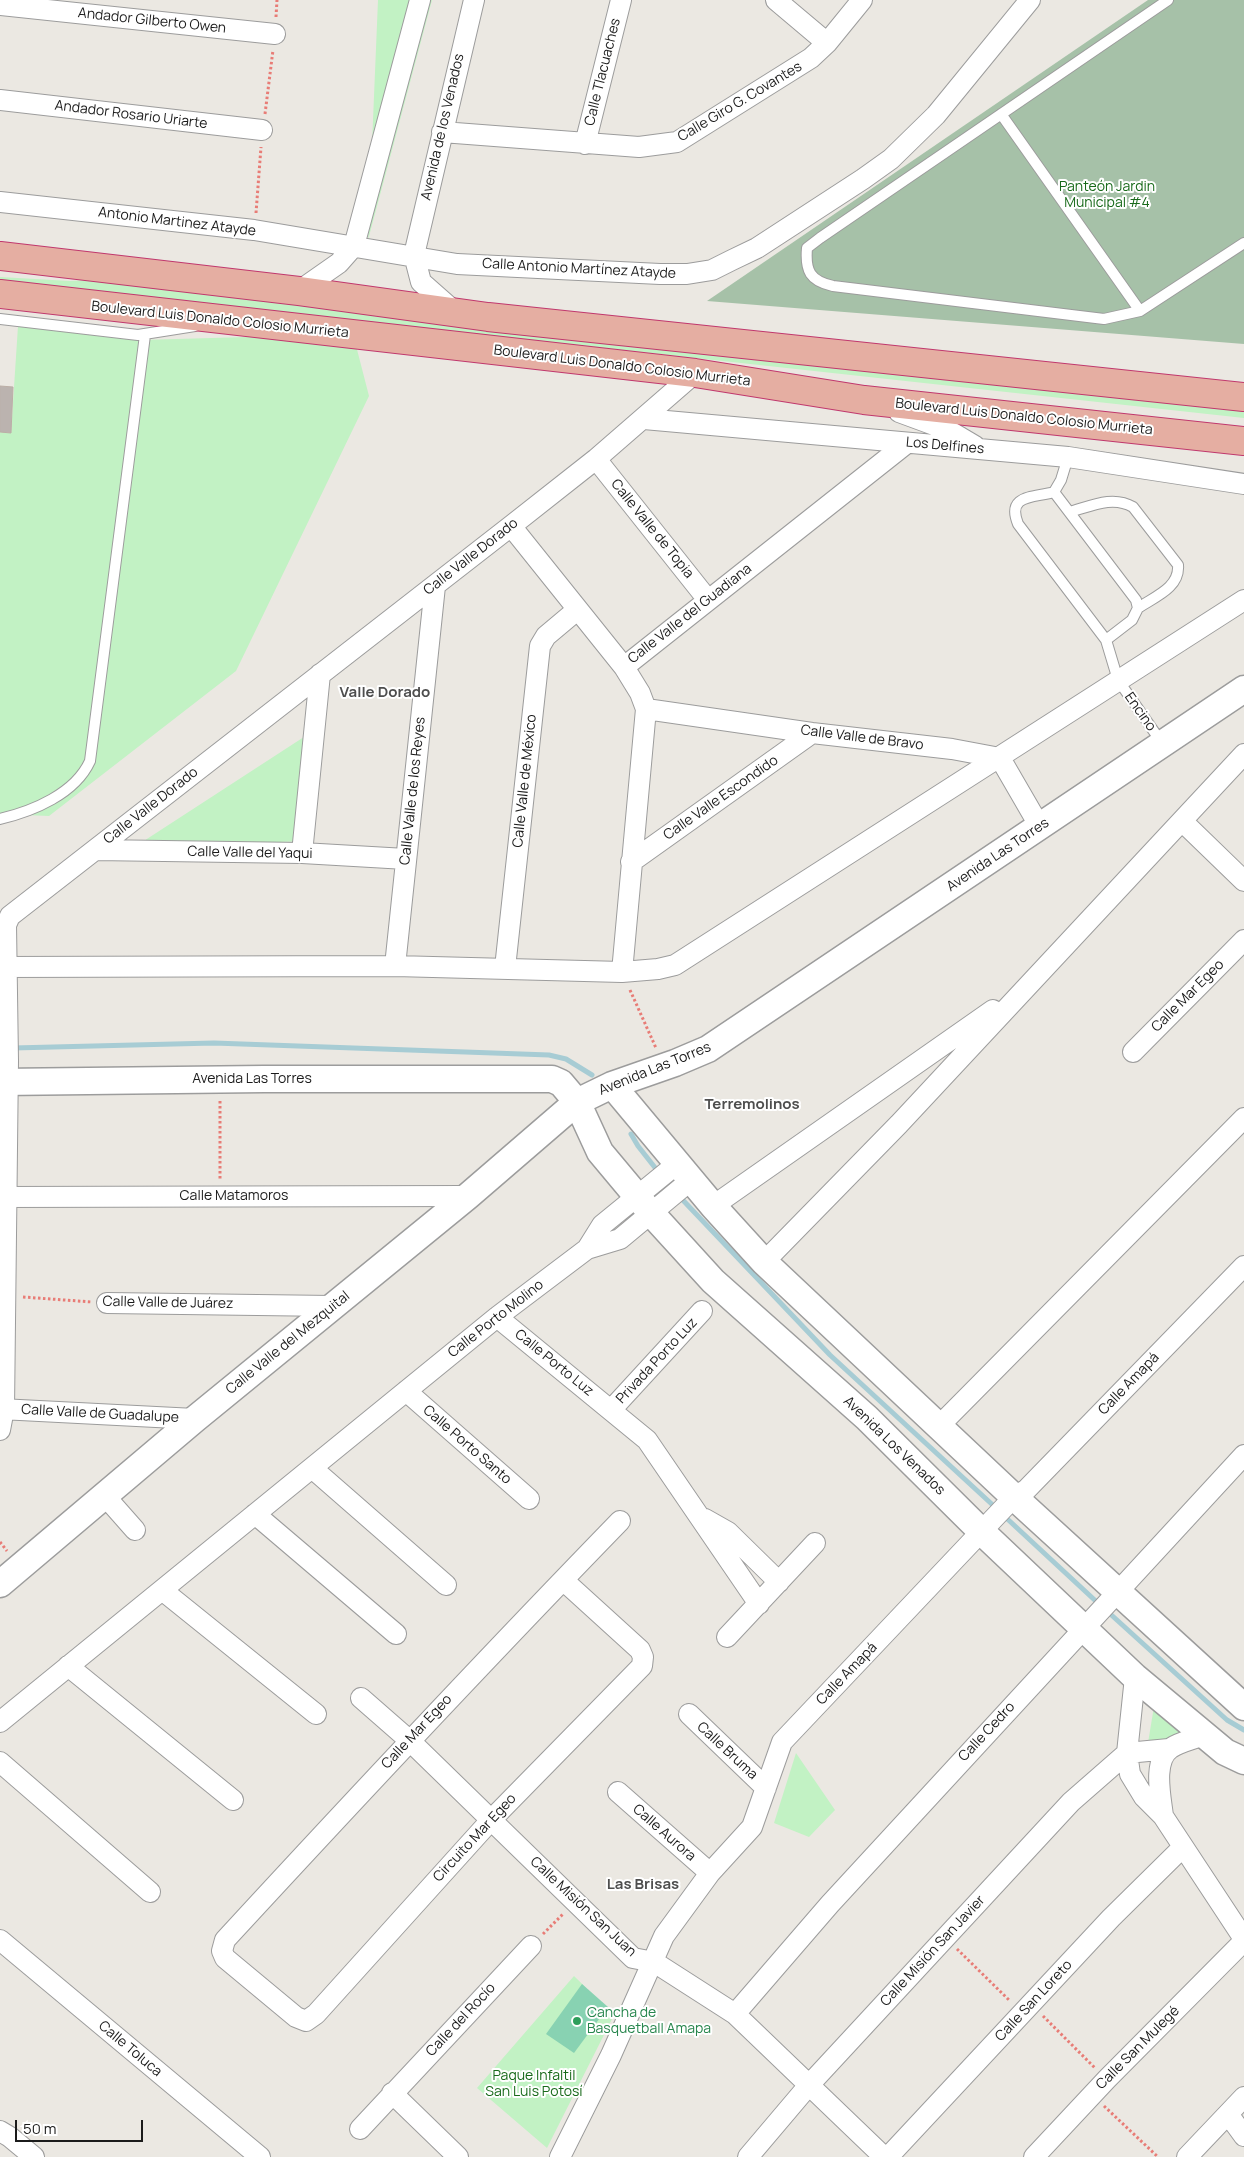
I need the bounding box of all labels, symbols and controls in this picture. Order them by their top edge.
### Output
street label: Andador Gilberto Owen [77,5,227,37]
street label: Calle Tlacuaches [582,17,624,127]
street label: Avenida de los Venados [418,52,468,202]
street label: Calle Giro G. Covantes [675,58,805,146]
street label: Andador Rosario Uriarte [54,97,208,133]
park label: Panteón Jardin Municipal #4 [1059,179,1155,212]
street label: Antonio Martinez Atayde [97,204,257,240]
street label: Calle Antonio Martínez Atayde [482,256,676,282]
street label: Boulevard Luis Donaldo Colosio Murrieta [91,298,349,342]
street label: Boulevard Luis Donaldo Colosio Murrieta [493,342,751,390]
street label: Boulevard Luis Donaldo Colosio Murrieta [895,395,1153,439]
street label: Los Delfines [905,434,985,458]
street label: Calle Valle de Topia [607,476,697,582]
street label: Calle Valle Dorado [420,515,522,599]
street label: Calle Valle del Guadiana [625,560,755,668]
district label: Valle Dorado [340,684,430,702]
street label: Encino [1121,689,1159,735]
street label: Calle Valle de México [510,714,540,848]
street label: Calle Valle de los Reyes [397,716,429,866]
street label: Calle Valle de Bravo [800,722,924,754]
street label: Calle Valle Escondido [660,752,782,844]
street label: Calle Valle Dorado [100,764,202,848]
street label: Avenida Las Torres [944,815,1052,895]
street label: Calle Valle del Yaqui [187,844,313,862]
street label: Calle Mar Egeo [1148,956,1228,1036]
street label: Avenida Las Torres [596,1039,714,1099]
street label: Avenida Las Torres [192,1071,312,1087]
district label: Terremolinos [704,1096,800,1114]
street label: Calle Matamoros [180,1188,288,1204]
street label: Calle Porto Molino [445,1276,547,1362]
street label: Calle Valle del Mezquital [223,1288,353,1398]
street label: Calle Valle de Juárez [102,1293,234,1313]
street label: Privada Porto Luz [613,1315,701,1407]
street label: Calle Porto Luz [511,1326,597,1400]
street label: Calle Amapá [1095,1349,1163,1419]
street label: Avenida Los Venados [840,1393,948,1499]
street label: Calle Valle de Guadalupe [21,1401,179,1427]
street label: Calle Porto Santo [419,1402,515,1488]
street label: Calle Amapá [813,1639,881,1709]
street label: Calle Mar Egeo [378,1691,456,1773]
street label: Calle Cedro [955,1699,1019,1765]
street label: Calle Bruma [693,1719,761,1783]
street label: Circuito Mar Egeo [430,1791,520,1885]
street label: Calle Aurora [629,1801,699,1865]
street label: Calle Misión San Juan [527,1854,639,1960]
district label: Las Brisas [607,1876,679,1894]
street label: Calle Misión San Javier [877,1892,989,2010]
street label: Calle San Loreto [992,1957,1076,2045]
street label: Calle del Rocío [423,1980,499,2060]
street label: Calle San Mulegé [1093,2003,1183,2093]
place label: Cancha de Basquetball Amapa [587,2005,711,2038]
marker: Cancha de Basquetball Amapa [571,2015,583,2027]
street label: Calle Toluca [95,2018,165,2080]
park label: Paque Infaltil San Luis Potosí [485,2068,583,2100]
scale bar [18,2110,145,2142]
text: 50 m [23,2118,57,2139]

